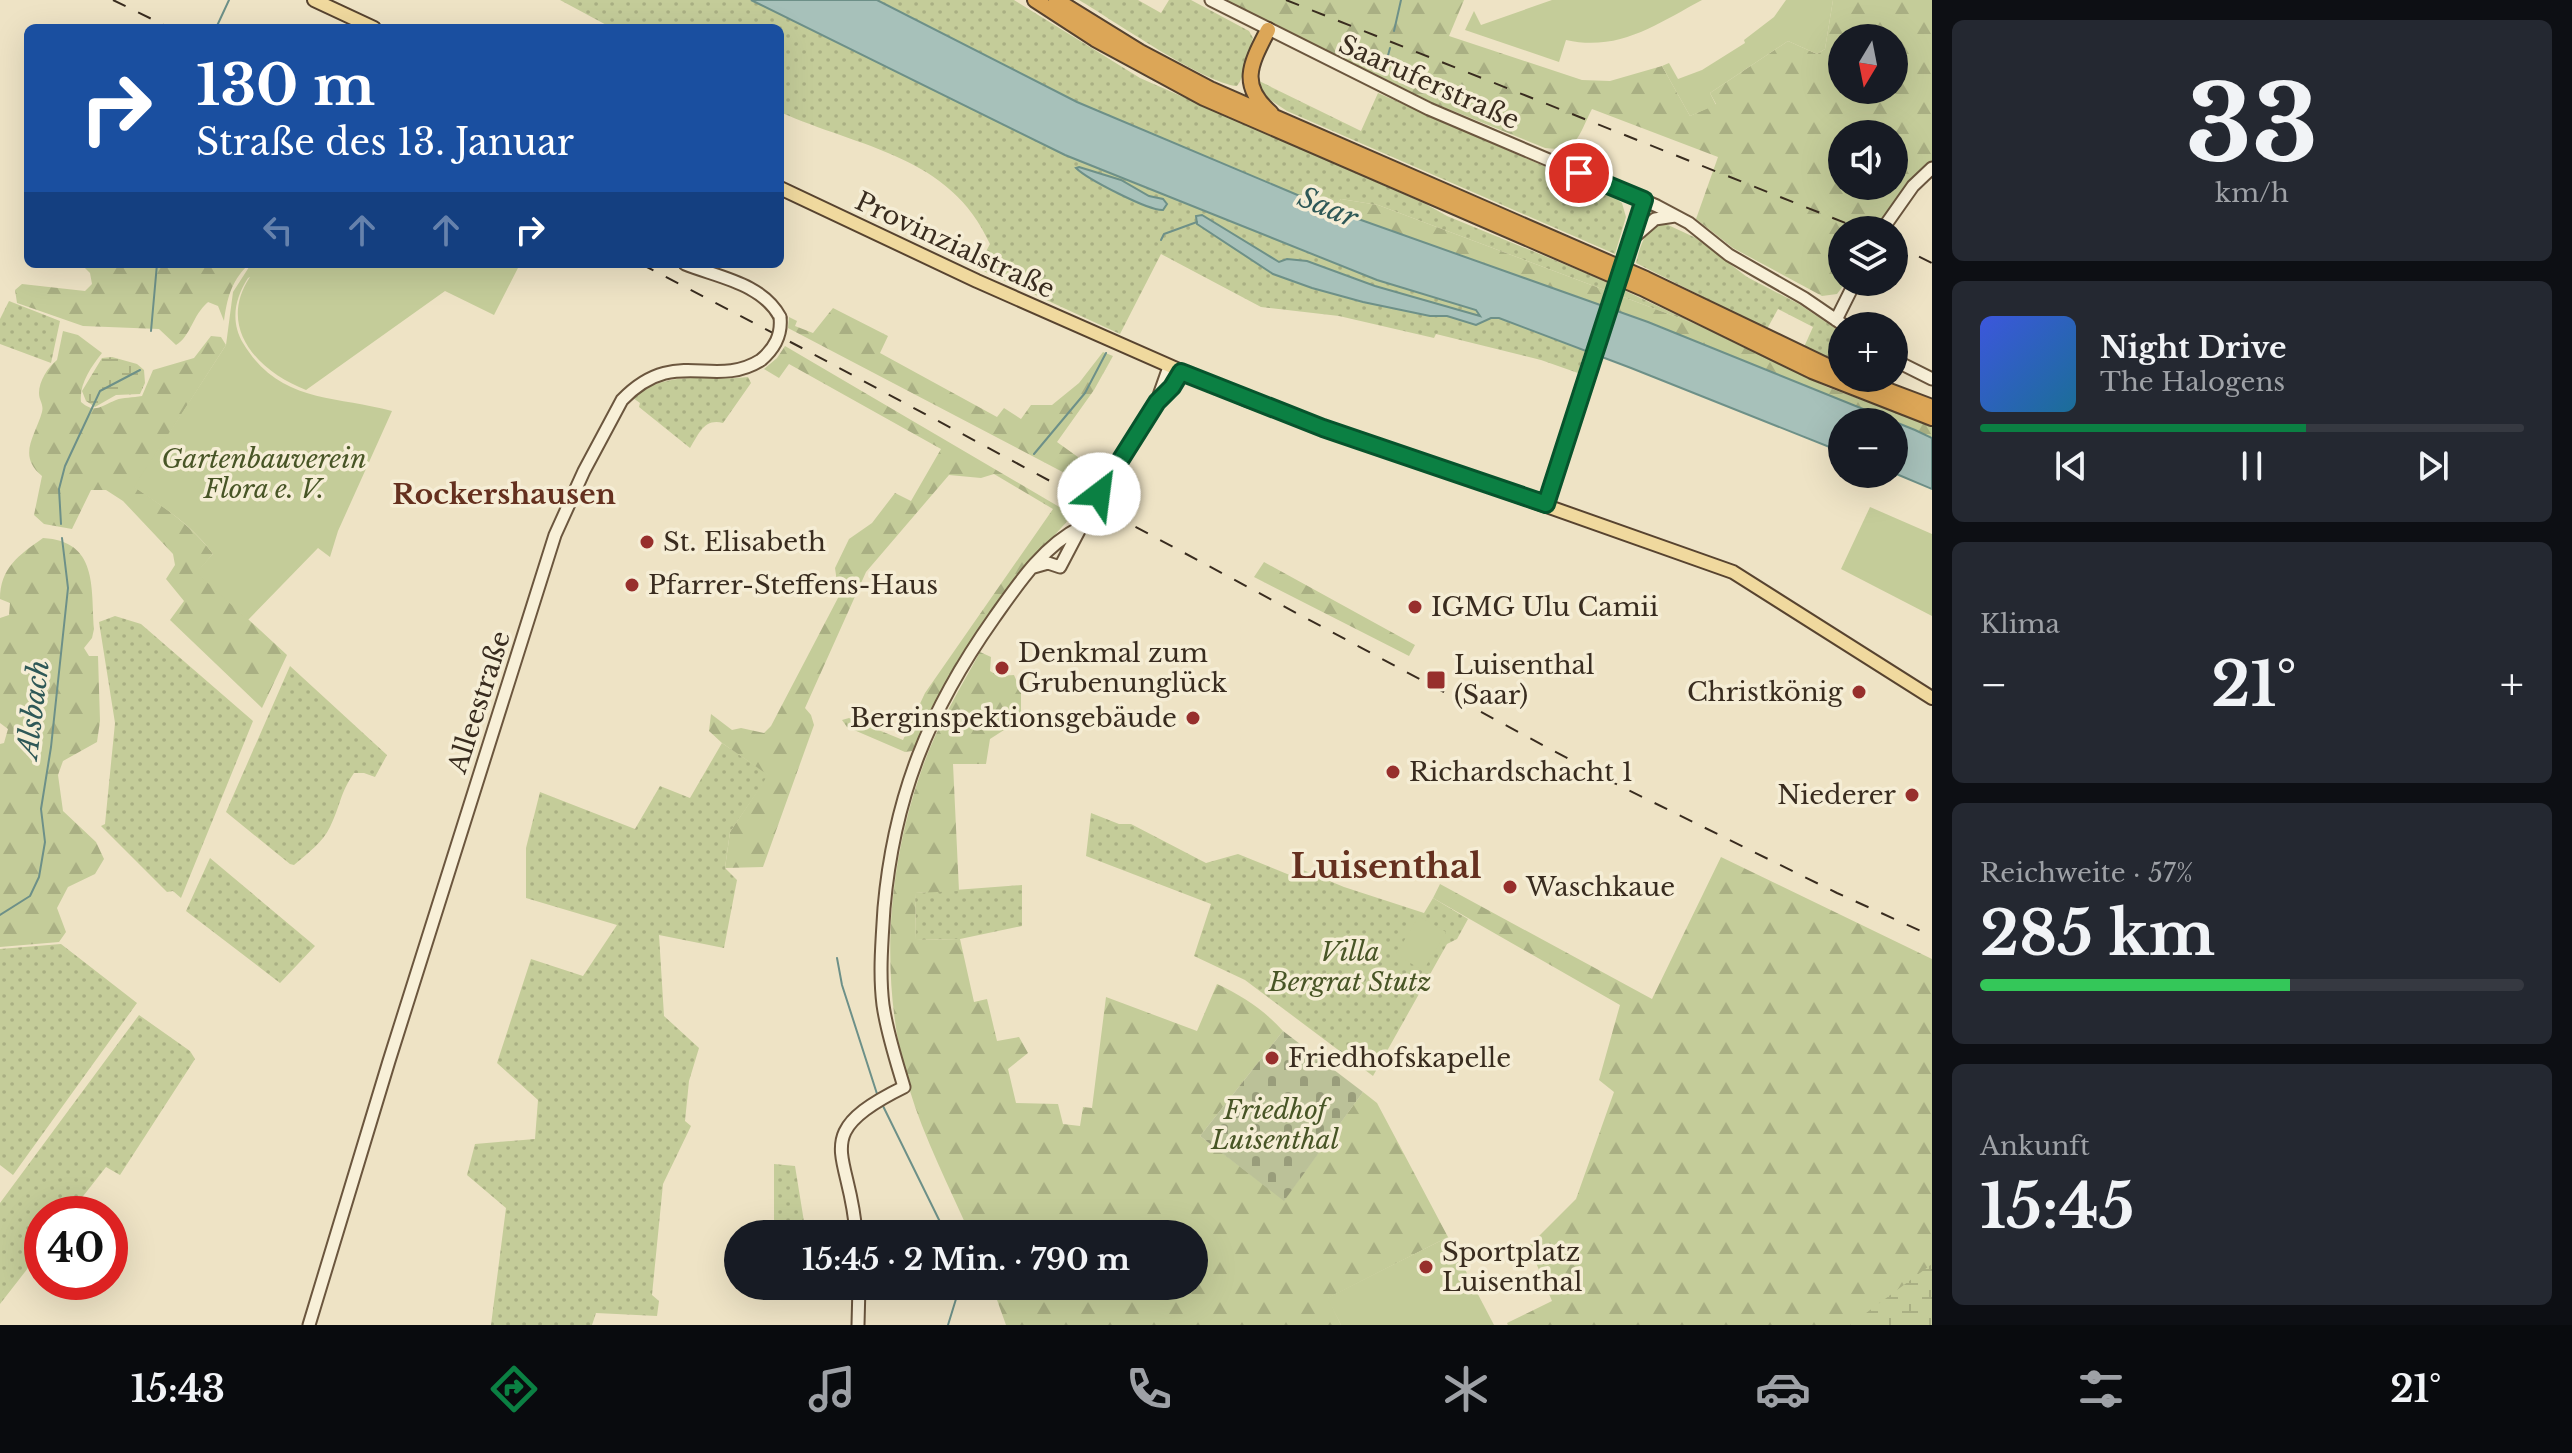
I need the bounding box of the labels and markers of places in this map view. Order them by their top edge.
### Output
pin [1545,139,1613,207]
place label: St. Elisabeth [663,526,826,558]
marker: St. Elisabeth [638,533,656,551]
place label: Pfarrer-Steffens-Haus [648,569,938,601]
marker: Pfarrer-Steffens-Haus [623,576,641,594]
place label: IGMG Ulu Camii [1431,591,1658,623]
marker: IGMG Ulu Camii [1406,598,1424,616]
place label: Denkmal zum Grubenunglück [1018,637,1227,699]
place label: Luisenthal (Saar) [1454,649,1594,711]
marker: Denkmal zum Grubenunglück [993,659,1011,677]
marker: Luisenthal (Saar) [1425,669,1447,691]
place label: Christkönig [1687,676,1843,708]
marker: Christkönig [1850,683,1868,701]
place label: Berginspektionsgebäude [850,702,1177,734]
marker: Berginspektionsgebäude [1184,709,1202,727]
place label: Richardschacht 1 [1409,756,1633,788]
marker: Richardschacht 1 [1384,763,1402,781]
place label: Niederer [1777,779,1897,811]
marker: Niederer [1903,786,1921,804]
place label: Waschkaue [1525,871,1675,903]
marker: Waschkaue [1501,878,1519,896]
place label: Friedhofskapelle [1288,1042,1511,1074]
marker: Friedhofskapelle [1263,1049,1281,1067]
place label: Sportplatz Luisenthal [1442,1236,1582,1298]
marker: Sportplatz Luisenthal [1417,1258,1435,1276]

